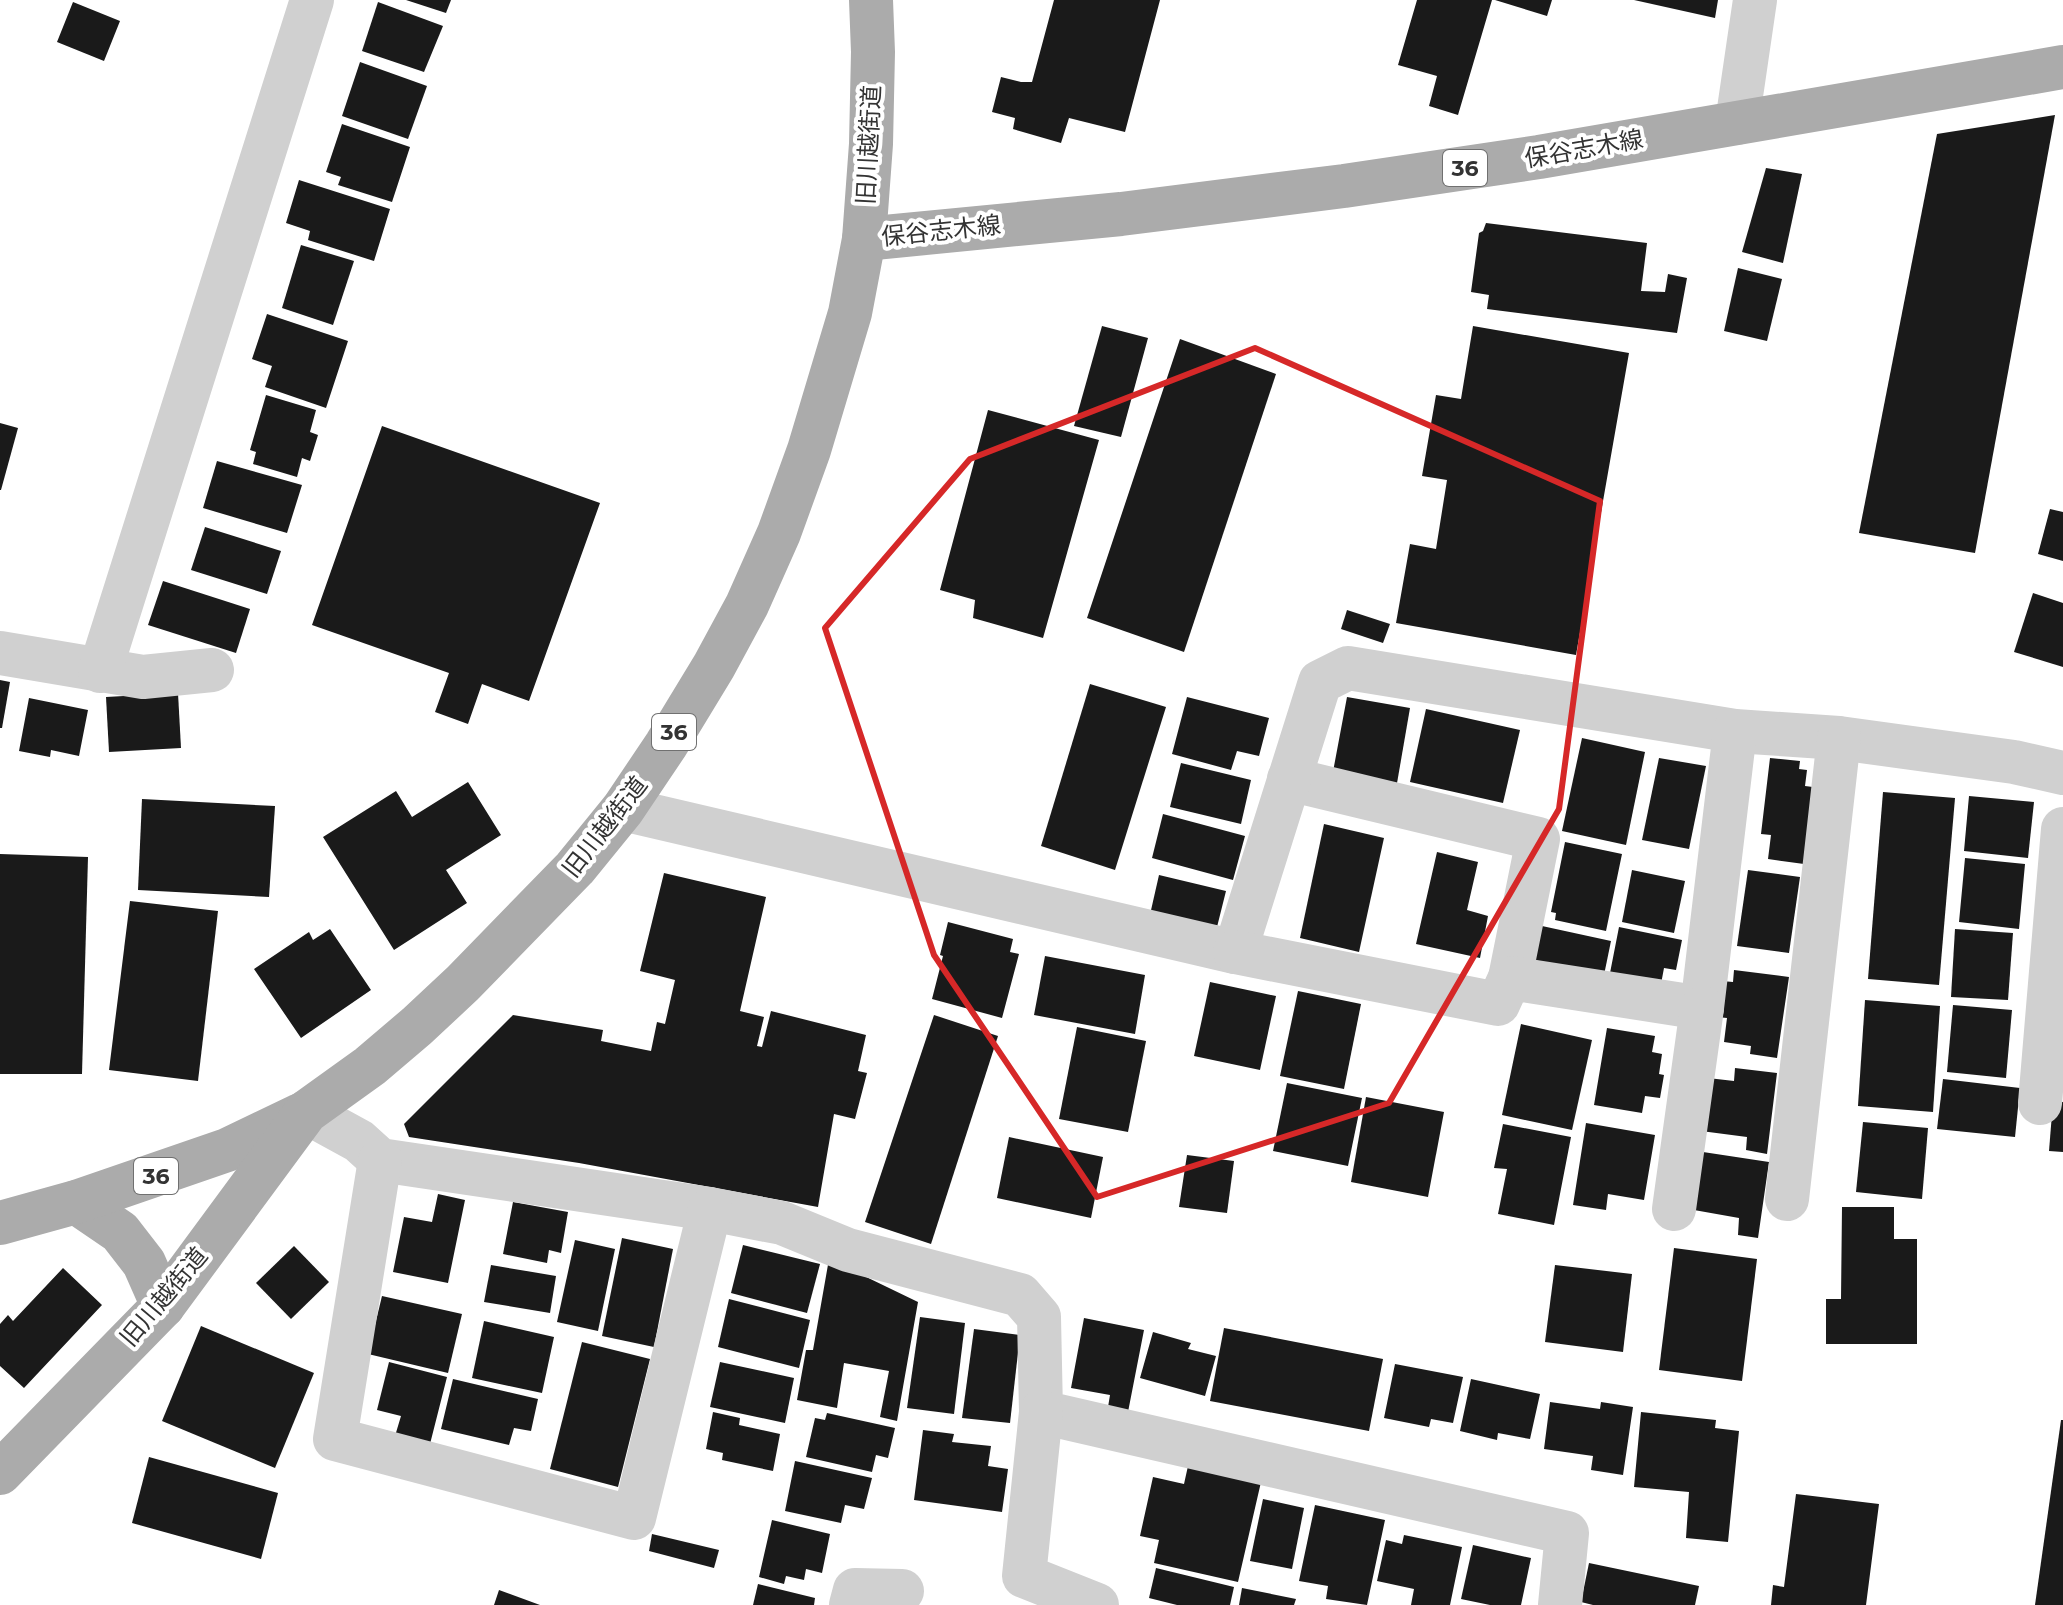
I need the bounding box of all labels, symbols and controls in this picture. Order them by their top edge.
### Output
street label: 旧川越街道 [851,84,886,206]
street label: 保谷志木線 [1522,124,1646,173]
road number: 36 [1443,150,1487,186]
street label: 保谷志木線 [880,210,1002,251]
road number: 36 [652,714,696,750]
street label: 旧川越街道 [556,770,653,883]
road number: 36 [134,1158,178,1194]
street label: 旧川越街道 [114,1241,213,1352]

